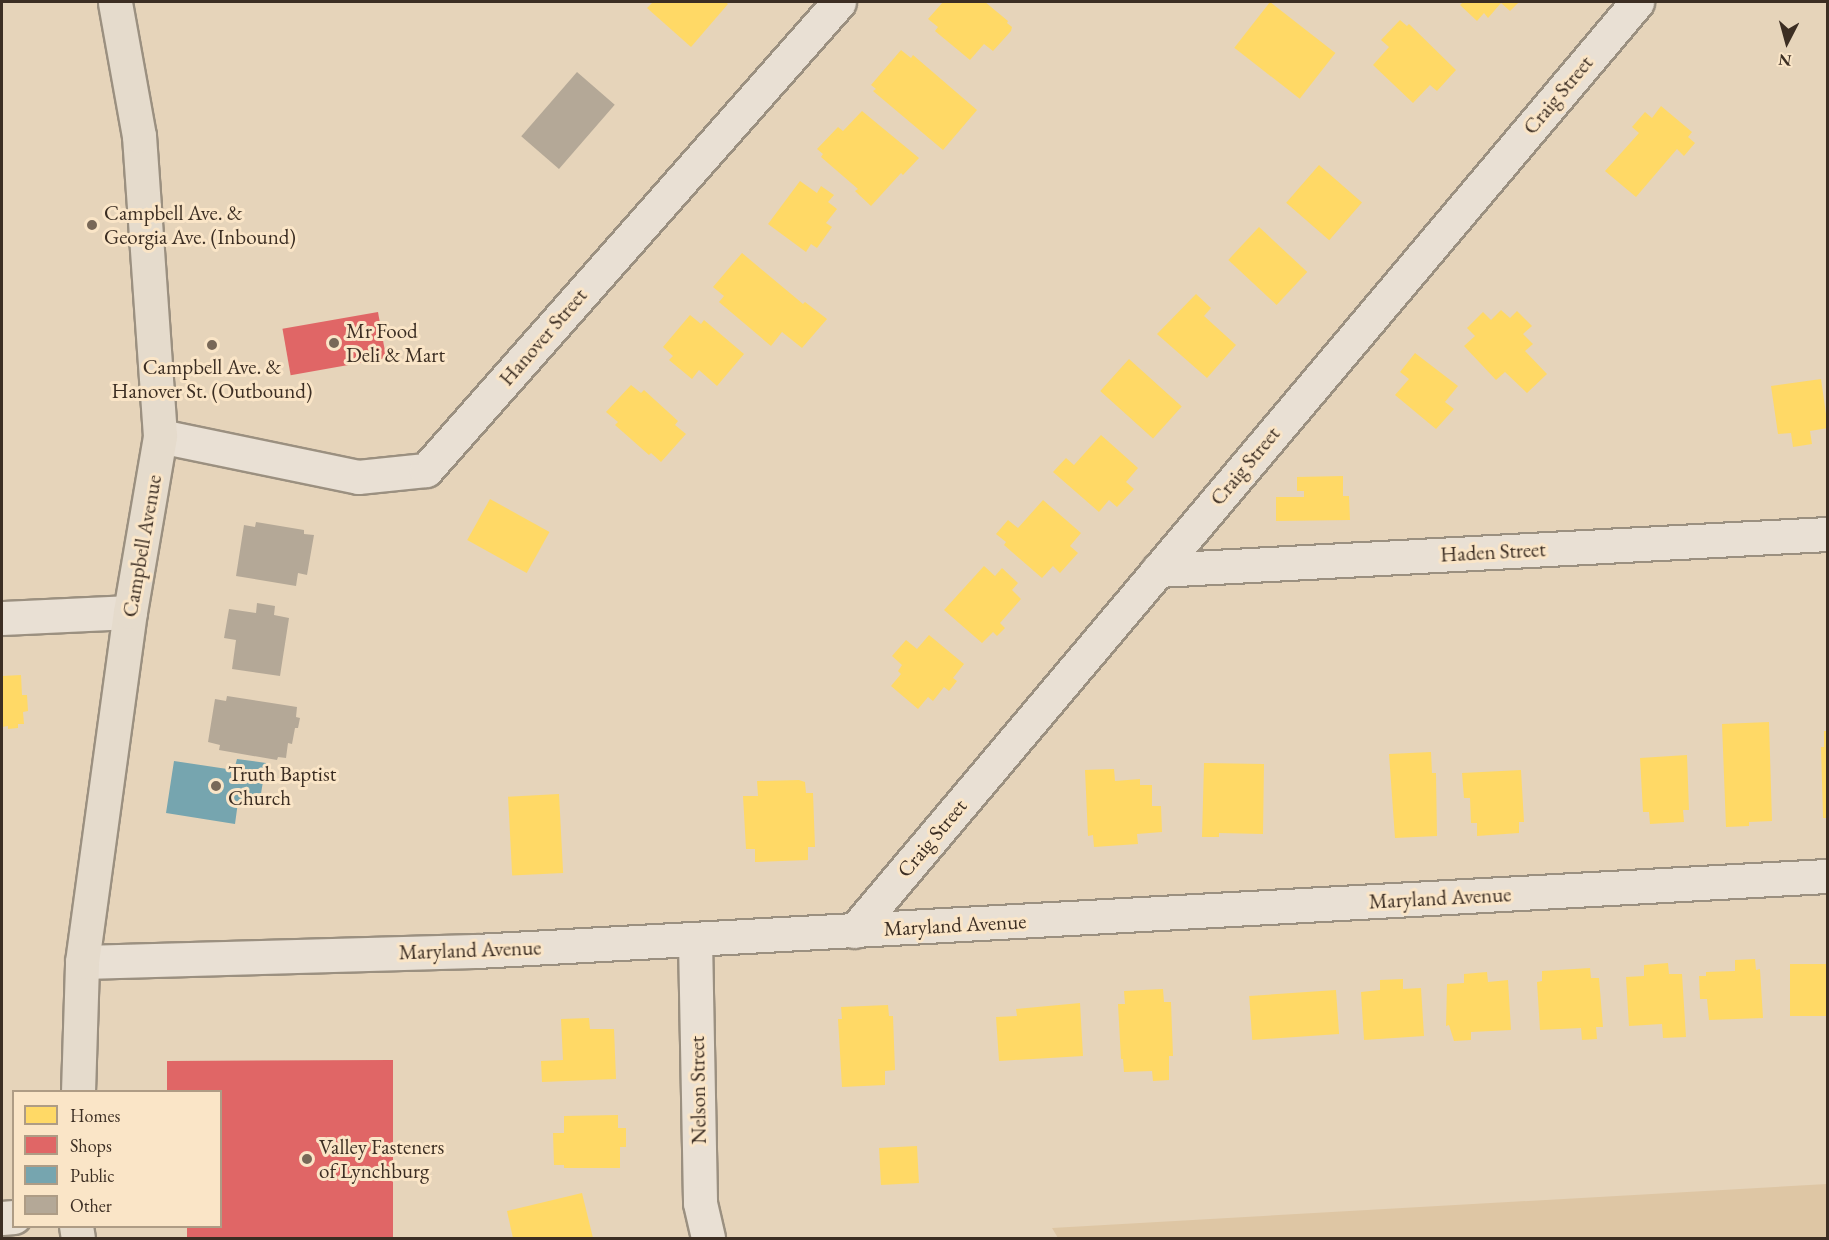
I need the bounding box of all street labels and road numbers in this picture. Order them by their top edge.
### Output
street label: Craig Street [1518,51,1598,139]
street label: Hanover Street [494,283,592,391]
street label: Craig Street [1205,422,1285,510]
street label: Campbell Avenue [117,473,167,619]
street label: Haden Street [1440,537,1546,567]
street label: Craig Street [892,794,972,882]
street label: Maryland Avenue [1368,882,1512,914]
street label: Maryland Avenue [883,909,1027,941]
street label: Maryland Avenue [398,935,542,965]
street label: Nelson Street [684,1036,712,1144]

